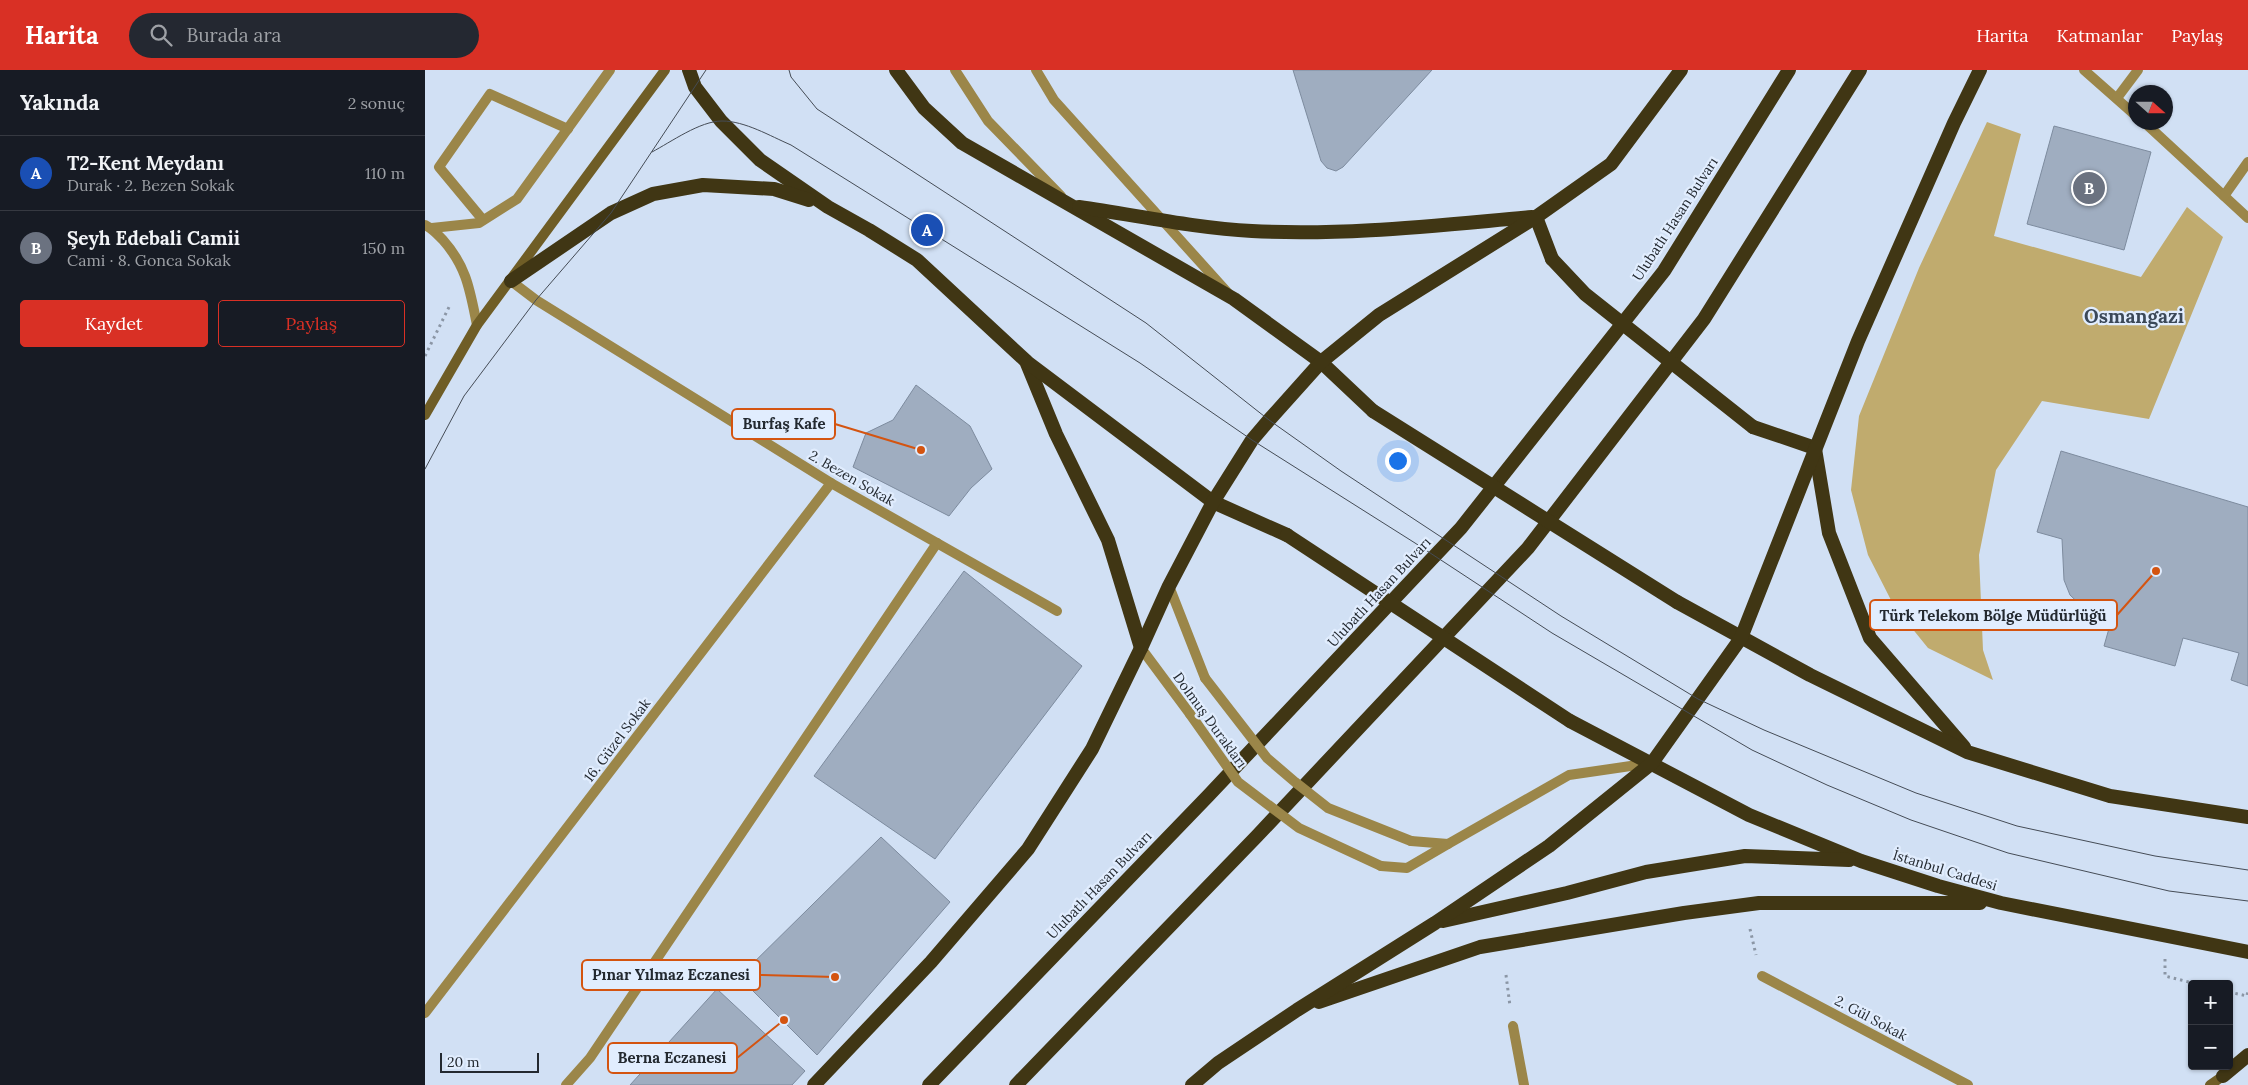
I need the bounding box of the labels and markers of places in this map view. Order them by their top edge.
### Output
pin: B [2073,169,2105,207]
pin: A [911,211,943,249]
callout: Burfaş Kafe [732,409,835,439]
callout: Türk Telekom Bölge Müdürlüğü [1870,600,2117,630]
callout: Pınar Yılmaz Eczanesi [582,960,760,990]
callout: Berna Eczanesi [608,1043,737,1073]

